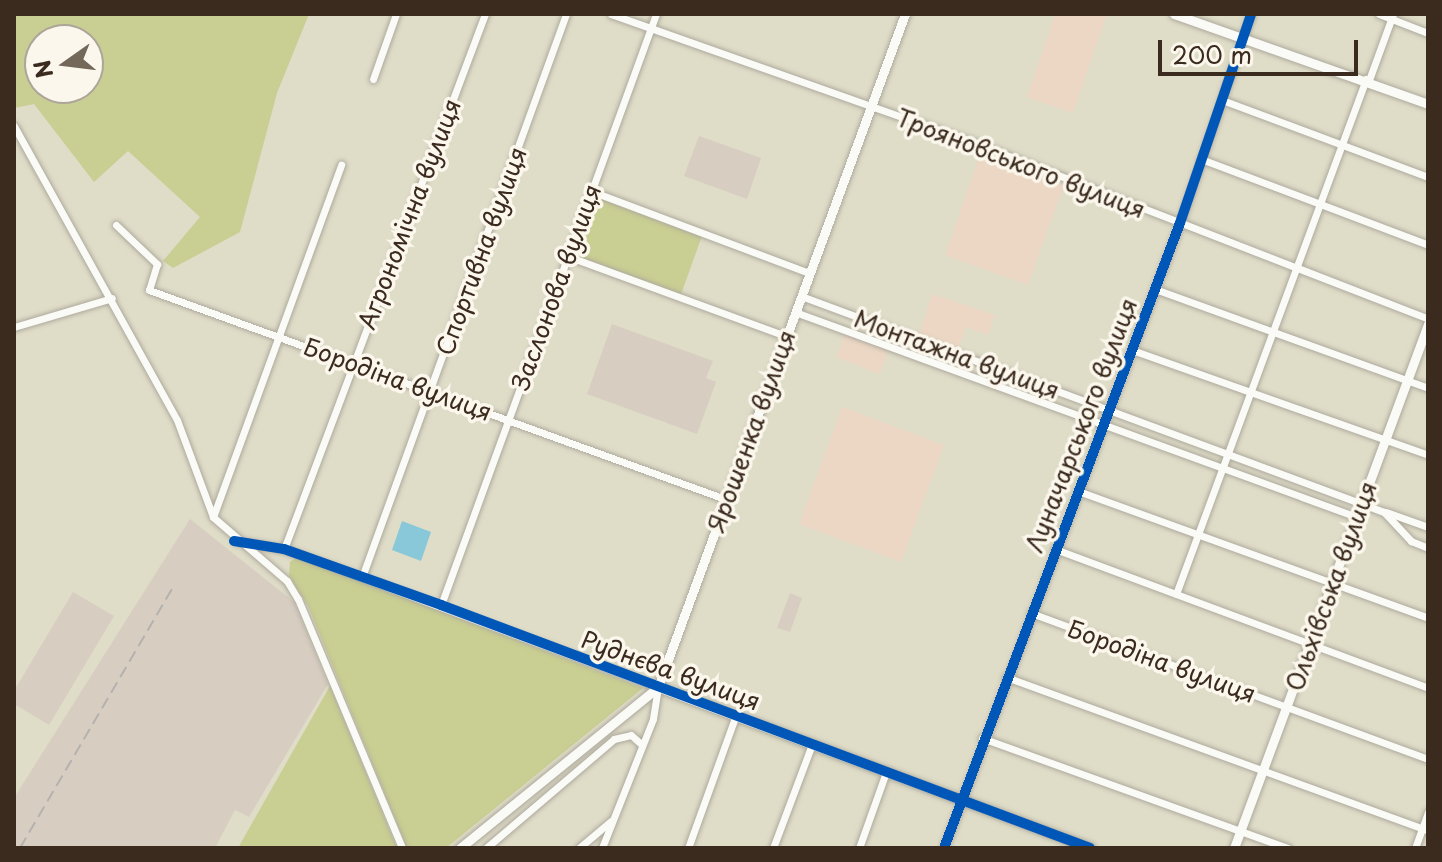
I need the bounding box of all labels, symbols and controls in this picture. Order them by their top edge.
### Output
north arrow [24,24,104,104]
scale bar [1162,24,1362,74]
text: 200 m [1172,36,1252,72]
text: N [24,57,60,82]
street label: Агрономічна вулиця [351,94,467,334]
street label: Трояновського вулиця [892,102,1150,224]
street label: Спортивна вулиця [430,142,532,360]
street label: Заслонова вулиця [505,180,607,394]
street label: Луначарського вулиця [1019,294,1143,556]
street label: Монтажна вулиця [849,303,1065,405]
street label: Ярошенка вулиця [701,325,801,537]
street label: Бородіна вулиця [299,331,497,427]
street label: Ольхівська вулиця [1280,477,1382,695]
street label: Бородіна вулиця [1063,613,1261,709]
street label: Руднєва вулиця [577,624,765,716]

